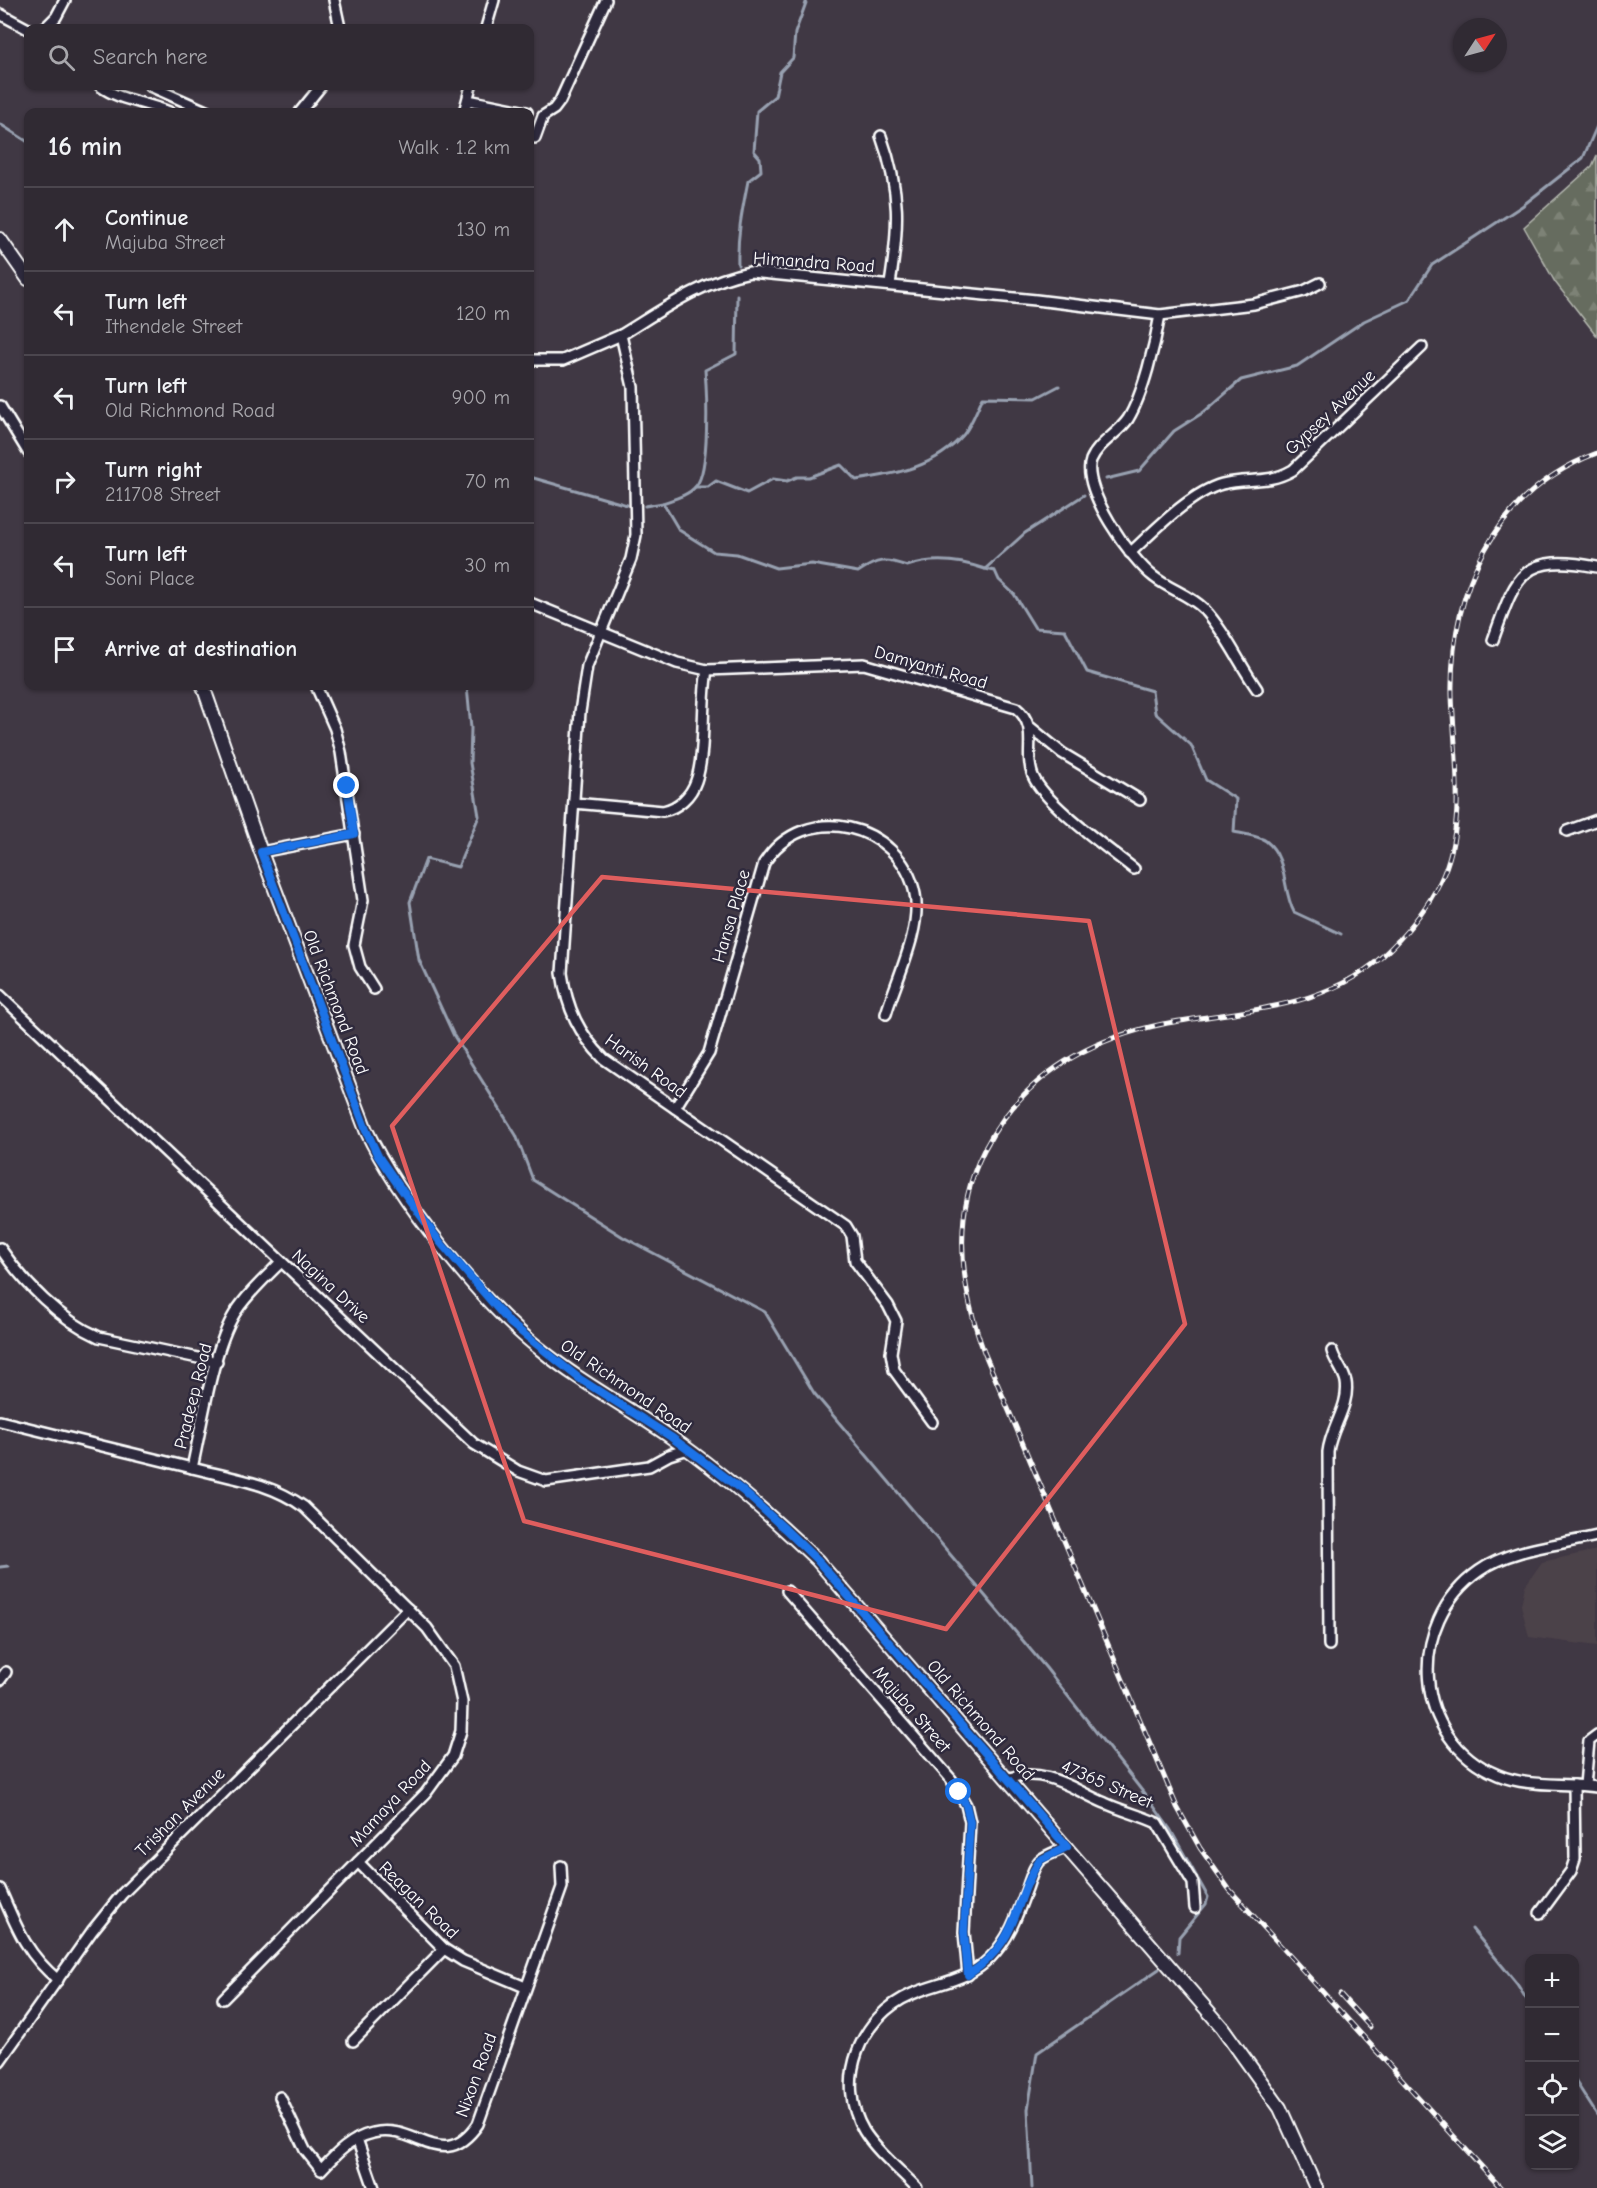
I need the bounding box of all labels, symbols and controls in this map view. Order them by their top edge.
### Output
north arrow [1453,18,1507,72]
search box [24,24,534,90]
icon: search [45,41,78,74]
text: Search here [93,44,208,70]
text: 16 min [48,132,122,162]
text: Walk · 1.2 km [398,136,510,159]
text: Continue [105,205,188,231]
icon: ahead [48,213,81,246]
text: 130 m [457,218,510,241]
text: Majuba Street [105,231,225,254]
street label: Himandra Road [753,248,875,277]
text: Turn left [105,289,187,315]
icon: left [48,297,81,330]
text: 120 m [456,302,510,325]
text: Ithendele Street [105,315,242,338]
street label: Gypsey Avenue [1281,365,1380,459]
text: Turn left [105,373,187,399]
icon: left [48,381,81,414]
text: 900 m [452,386,510,409]
text: Old Richmond Road [105,399,275,422]
text: Turn right [105,457,202,483]
icon: right [48,465,81,498]
text: 70 m [465,470,510,493]
text: 211708 Street [105,483,220,506]
text: Turn left [105,541,187,567]
icon: left [48,549,81,582]
text: 30 m [464,554,510,577]
text: Soni Place [105,567,194,590]
icon: arrive [48,633,81,666]
text: Arrive at destination [105,636,297,662]
street label: Damyanti Road [872,641,990,694]
route end [333,772,359,798]
street label: Hansa Place [708,867,755,965]
street label: Old Richmond Road [298,927,373,1077]
street label: Harish Road [601,1030,691,1103]
street label: Nagina Drive [287,1245,374,1328]
street label: Old Richmond Road [556,1335,695,1438]
street label: Pradeep Road [170,1341,217,1451]
street label: Old Richmond Road [923,1656,1039,1785]
street label: Majuba Street [868,1662,955,1758]
street label: Mamaya Road [345,1756,436,1851]
street label: 47365 Street [1058,1756,1156,1813]
street label: Trishan Avenue [131,1763,229,1861]
route start [945,1778,971,1804]
street label: Reagan Road [374,1857,463,1944]
map controls [1525,1954,1579,2170]
button: + [1525,1954,1579,2008]
button: − [1525,2008,1579,2062]
street label: Nixon Road [451,2030,501,2120]
button: locate [1525,2062,1579,2116]
button: layers [1525,2116,1579,2170]

